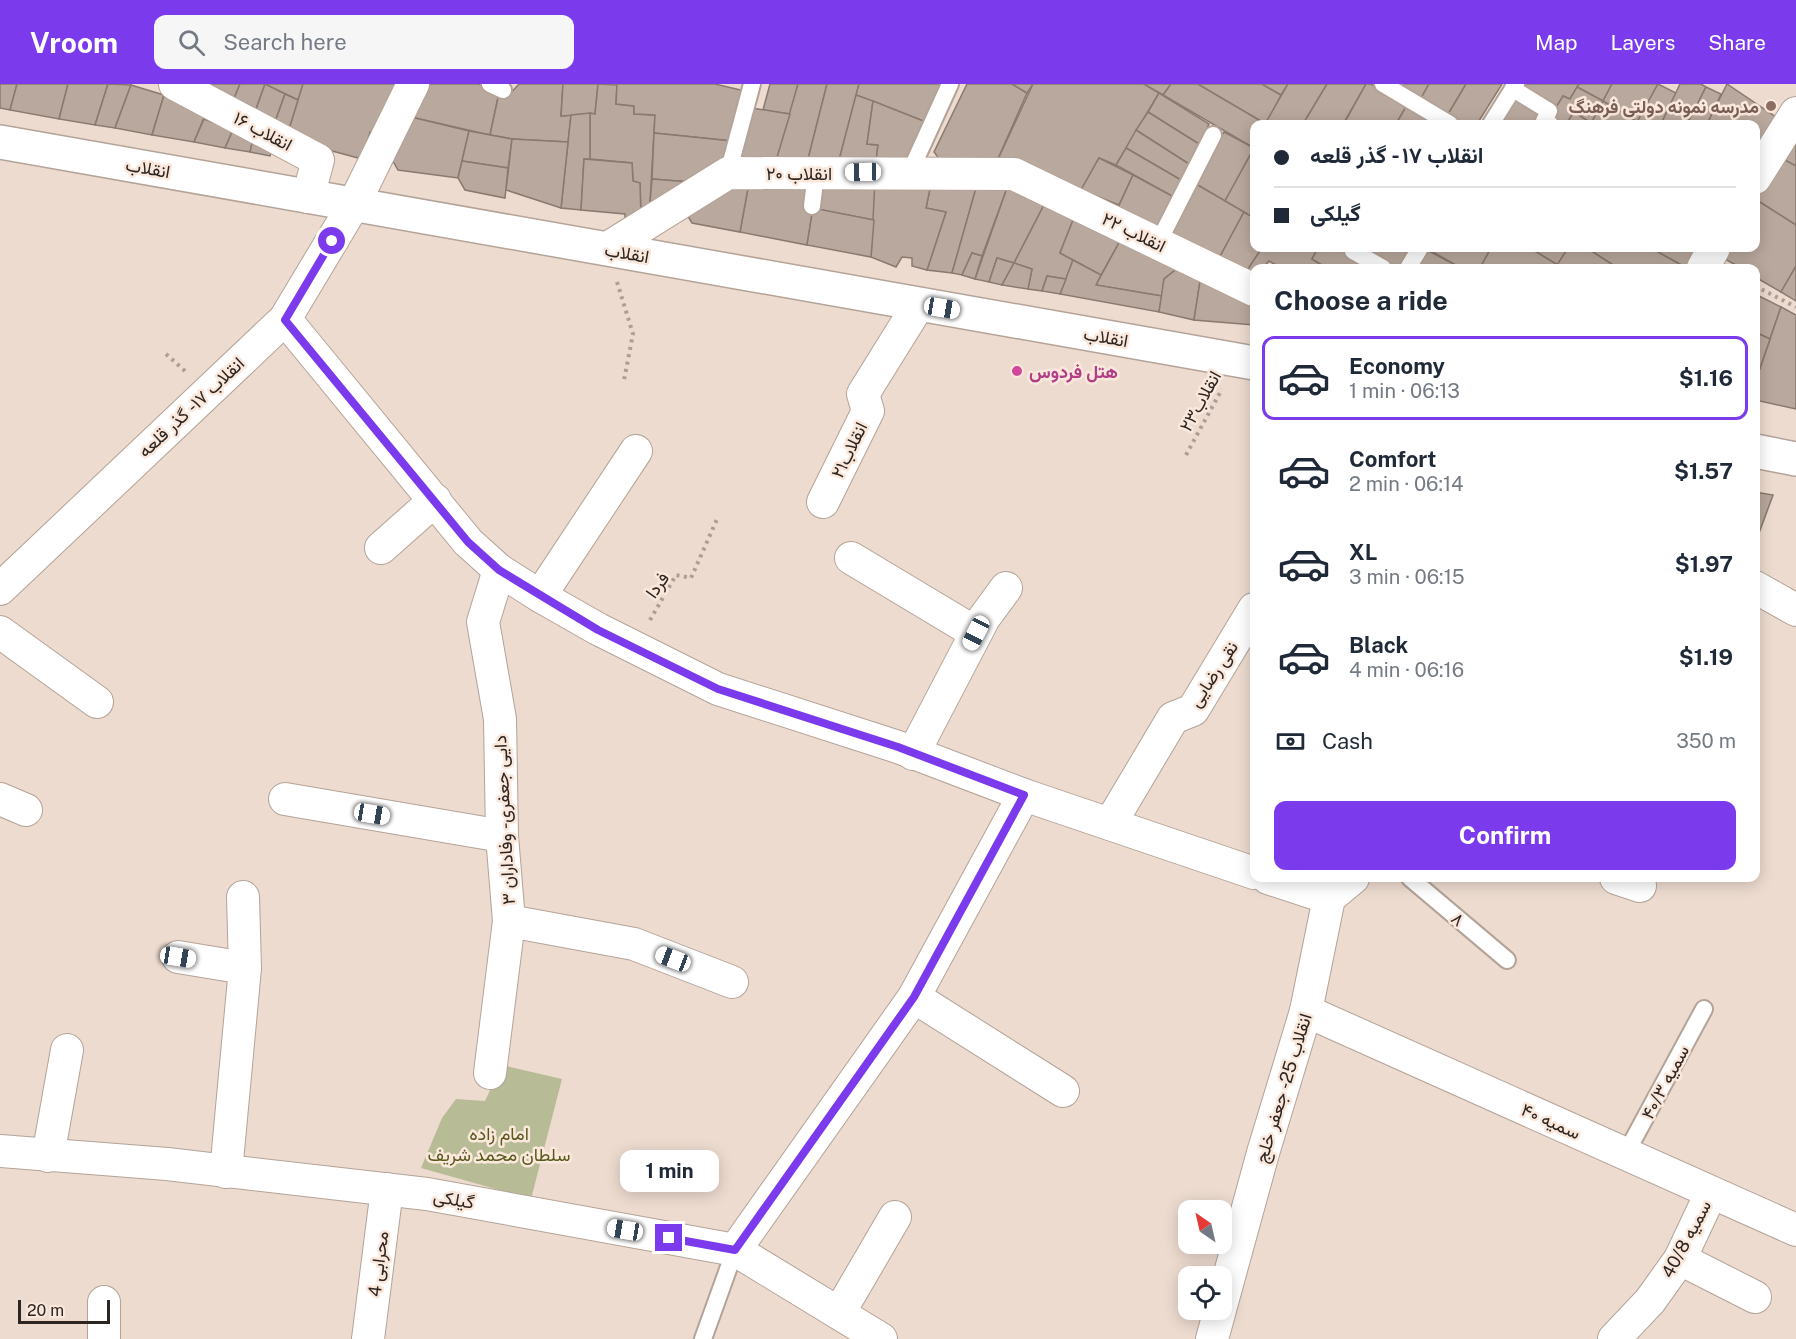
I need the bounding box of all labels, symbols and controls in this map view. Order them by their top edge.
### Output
search box [154,15,574,69]
text: Vroom [30,26,118,59]
icon: search [175,26,208,59]
text: Search here [223,29,347,55]
text: Map [1535,30,1578,55]
text: Layers [1611,30,1675,55]
text: Share [1708,30,1766,55]
place label: مدرسه نمونه دولتی فرهنگ [1569,96,1759,118]
marker: مدرسه نمونه دولتی فرهنگ [1764,99,1778,113]
street label: انقلاب ۱۶ [230,107,296,155]
text: انقلاب ۱۷ - گذر قلعه [1310,142,1484,168]
street label: انقلاب [124,154,172,182]
street label: انقلاب ۲۰ [766,163,832,184]
car [845,163,881,181]
text: گیلکی [1310,200,1361,226]
street label: انقلاب ۲۲ [1099,208,1169,256]
route start [318,227,345,254]
street label: انقلاب [603,239,651,267]
text: Choose a ride [1274,284,1448,316]
car [923,296,961,320]
street label: انقلاب [1082,323,1130,351]
icon: car [1277,351,1331,405]
street label: انقلاب ۱۷ - گذر قلعه [134,353,249,462]
text: Economy [1349,353,1445,379]
place label: هتل فردوس [1029,361,1118,383]
marker: هتل فردوس [1010,364,1024,378]
text: $1.16 [1679,365,1733,391]
street label: انقلاب۲۳ [1175,367,1225,435]
text: 1 min · 06:13 [1349,379,1460,403]
street label: انقلاب۲۱ [827,419,871,481]
icon: car [1277,444,1331,498]
text: Comfort [1349,446,1436,472]
text: $1.57 [1674,458,1733,484]
text: 2 min · 06:14 [1349,472,1464,496]
icon: car [1277,537,1331,591]
text: XL [1349,539,1377,565]
text: $1.97 [1675,551,1733,577]
text: 3 min · 06:15 [1349,565,1465,589]
street label: فردا [641,568,674,602]
car [960,613,992,653]
icon: car [1277,630,1331,684]
text: Black [1349,632,1408,658]
street label: نقی رضایی [1184,637,1243,711]
text: $1.19 [1679,644,1733,670]
text: 4 min · 06:16 [1349,658,1464,682]
icon: cash [1274,725,1307,758]
text: Cash [1322,728,1373,754]
text: 350 m [1676,729,1736,753]
street label: دایی جعفری - وفاداران ۳ [489,735,520,905]
button: Confirm [1274,801,1736,870]
car [353,802,391,826]
street label: ۸ [1447,908,1469,930]
car [653,944,693,974]
car [159,945,197,969]
street label: انقلاب 25 - جعفر خلج [1250,1011,1318,1166]
street label: سمیه ۴۰/۳ [1637,1041,1693,1123]
street label: سمیه ۴۰ [1518,1099,1584,1143]
park label: امام زاده سلطان محمد شریف [428,1123,570,1166]
callout: 1 min [620,1151,718,1193]
text: 1 min [645,1159,694,1183]
street label: گیلکی [432,1185,476,1214]
street label: سمیه 40/8 [1657,1197,1715,1281]
north arrow [1178,1200,1232,1254]
map controls [1178,1200,1232,1320]
car [606,1218,644,1242]
route end [655,1224,682,1251]
street label: محرابی 4 [364,1230,393,1298]
button: locate [1178,1266,1232,1320]
scale bar [18,1297,110,1324]
text: 20 m [27,1301,64,1320]

